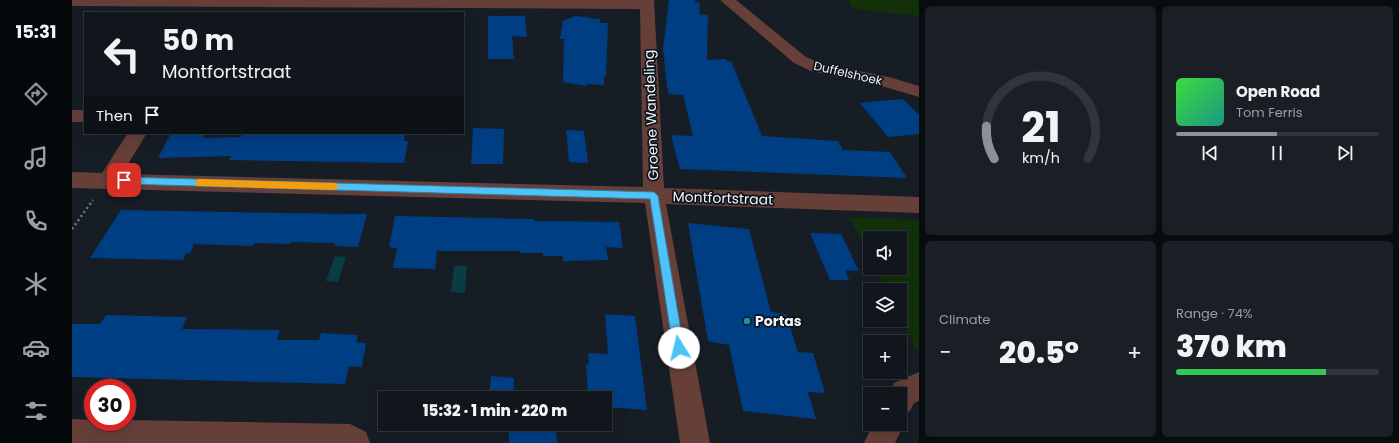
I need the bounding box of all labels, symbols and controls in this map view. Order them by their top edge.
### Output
text: 15:31 [15,19,57,44]
text: 50 m [162,21,234,60]
icon: left [96,28,148,80]
street label: Groene Wandeling [639,49,663,181]
street label: Duffelshoek [812,57,885,89]
text: Montfortstraat [162,59,291,84]
icon: directions [22,80,50,108]
text: Open Road [1236,81,1320,102]
text: 21 [1021,97,1060,156]
text: Tom Ferris [1236,103,1303,122]
icon: arrive [141,104,163,126]
text: Then [96,105,133,126]
icon: previous [1199,142,1221,164]
icon: pause [1266,142,1288,164]
icon: next [1334,142,1356,164]
icon: music [22,144,50,172]
text: km/h [1021,147,1060,167]
pin [107,163,141,197]
icon: arrive [113,169,135,191]
street label: Montfortstraat [672,186,774,210]
icon: phone [22,207,50,235]
map controls [863,231,907,431]
button: sound [863,231,907,275]
icon: climate [22,270,50,298]
button: layers [863,283,907,327]
text: Range · 74% [1176,304,1253,323]
text: Climate [939,310,990,329]
place label: Portas [755,311,802,331]
marker: Portas [742,316,752,326]
text: 370 km [1176,325,1287,368]
position arrow [658,327,700,369]
text: 20.5° [999,331,1079,374]
icon: car [22,334,50,362]
button: + [863,335,907,379]
text: − [939,337,951,368]
text: + [1127,337,1142,368]
speed limit sign: 30 [84,379,136,431]
button: − [863,387,907,431]
icon: filters [22,397,50,425]
text: 15:32 · 1 min · 220 m [423,400,567,421]

